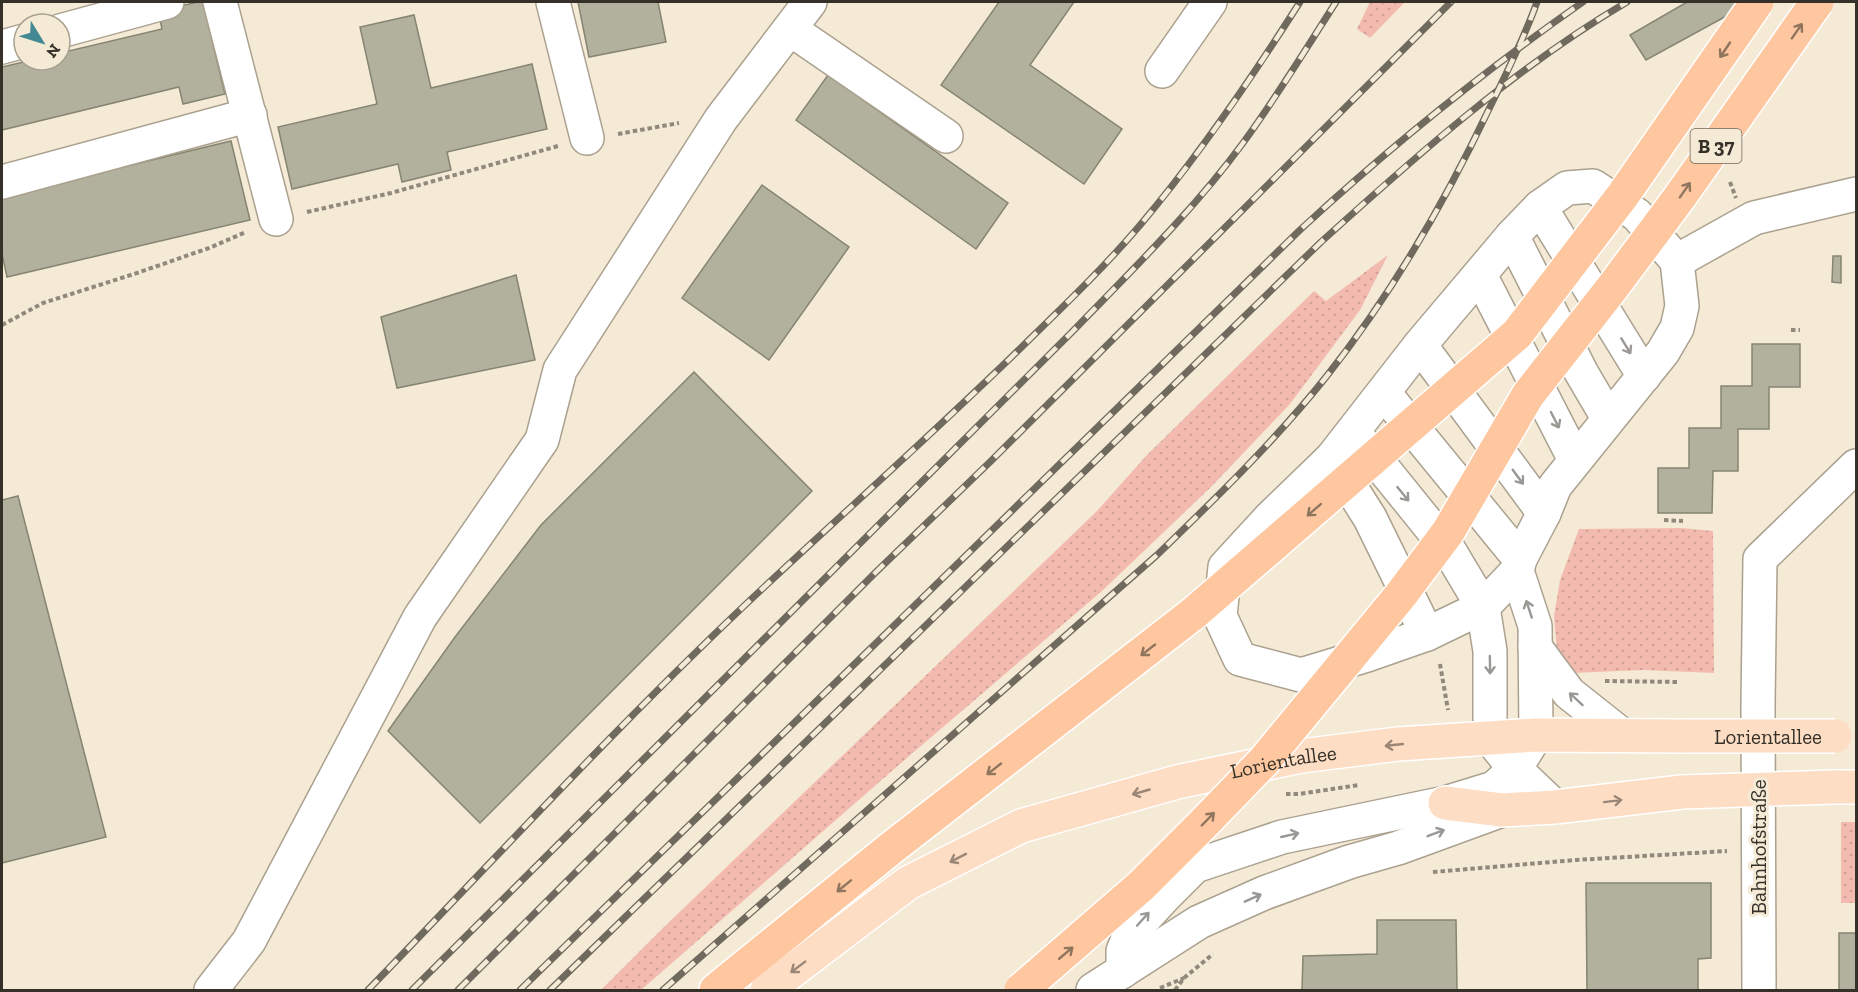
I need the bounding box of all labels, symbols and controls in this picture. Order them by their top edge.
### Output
north arrow [12,12,72,72]
one-way arrow [1791,23,1803,39]
text: N [42,40,65,62]
one-way arrow [1719,41,1731,58]
road number: B 37 [1690,129,1742,163]
one-way arrow [1678,183,1691,199]
one-way arrow [1620,337,1632,354]
one-way arrow [1550,411,1561,429]
one-way arrow [1511,468,1524,484]
one-way arrow [1396,485,1409,501]
one-way arrow [1307,503,1322,517]
one-way arrow [1523,600,1534,619]
one-way arrow [1140,643,1156,656]
one-way arrow [1485,654,1496,674]
one-way arrow [1569,692,1584,706]
street label: Lorientallee [1714,724,1822,749]
street label: Lorientallee [1228,739,1338,783]
one-way arrow [1385,739,1405,750]
one-way arrow [986,763,1002,776]
street label: Bahnhofstraße [1746,779,1771,915]
one-way arrow [1132,787,1151,799]
one-way arrow [1602,795,1622,806]
one-way arrow [1200,812,1215,827]
one-way arrow [1427,827,1445,838]
one-way arrow [1281,828,1300,840]
one-way arrow [950,852,968,864]
one-way arrow [837,879,853,892]
one-way arrow [1244,892,1262,903]
one-way arrow [1136,912,1150,927]
one-way arrow [1058,946,1073,960]
one-way arrow [790,961,806,973]

